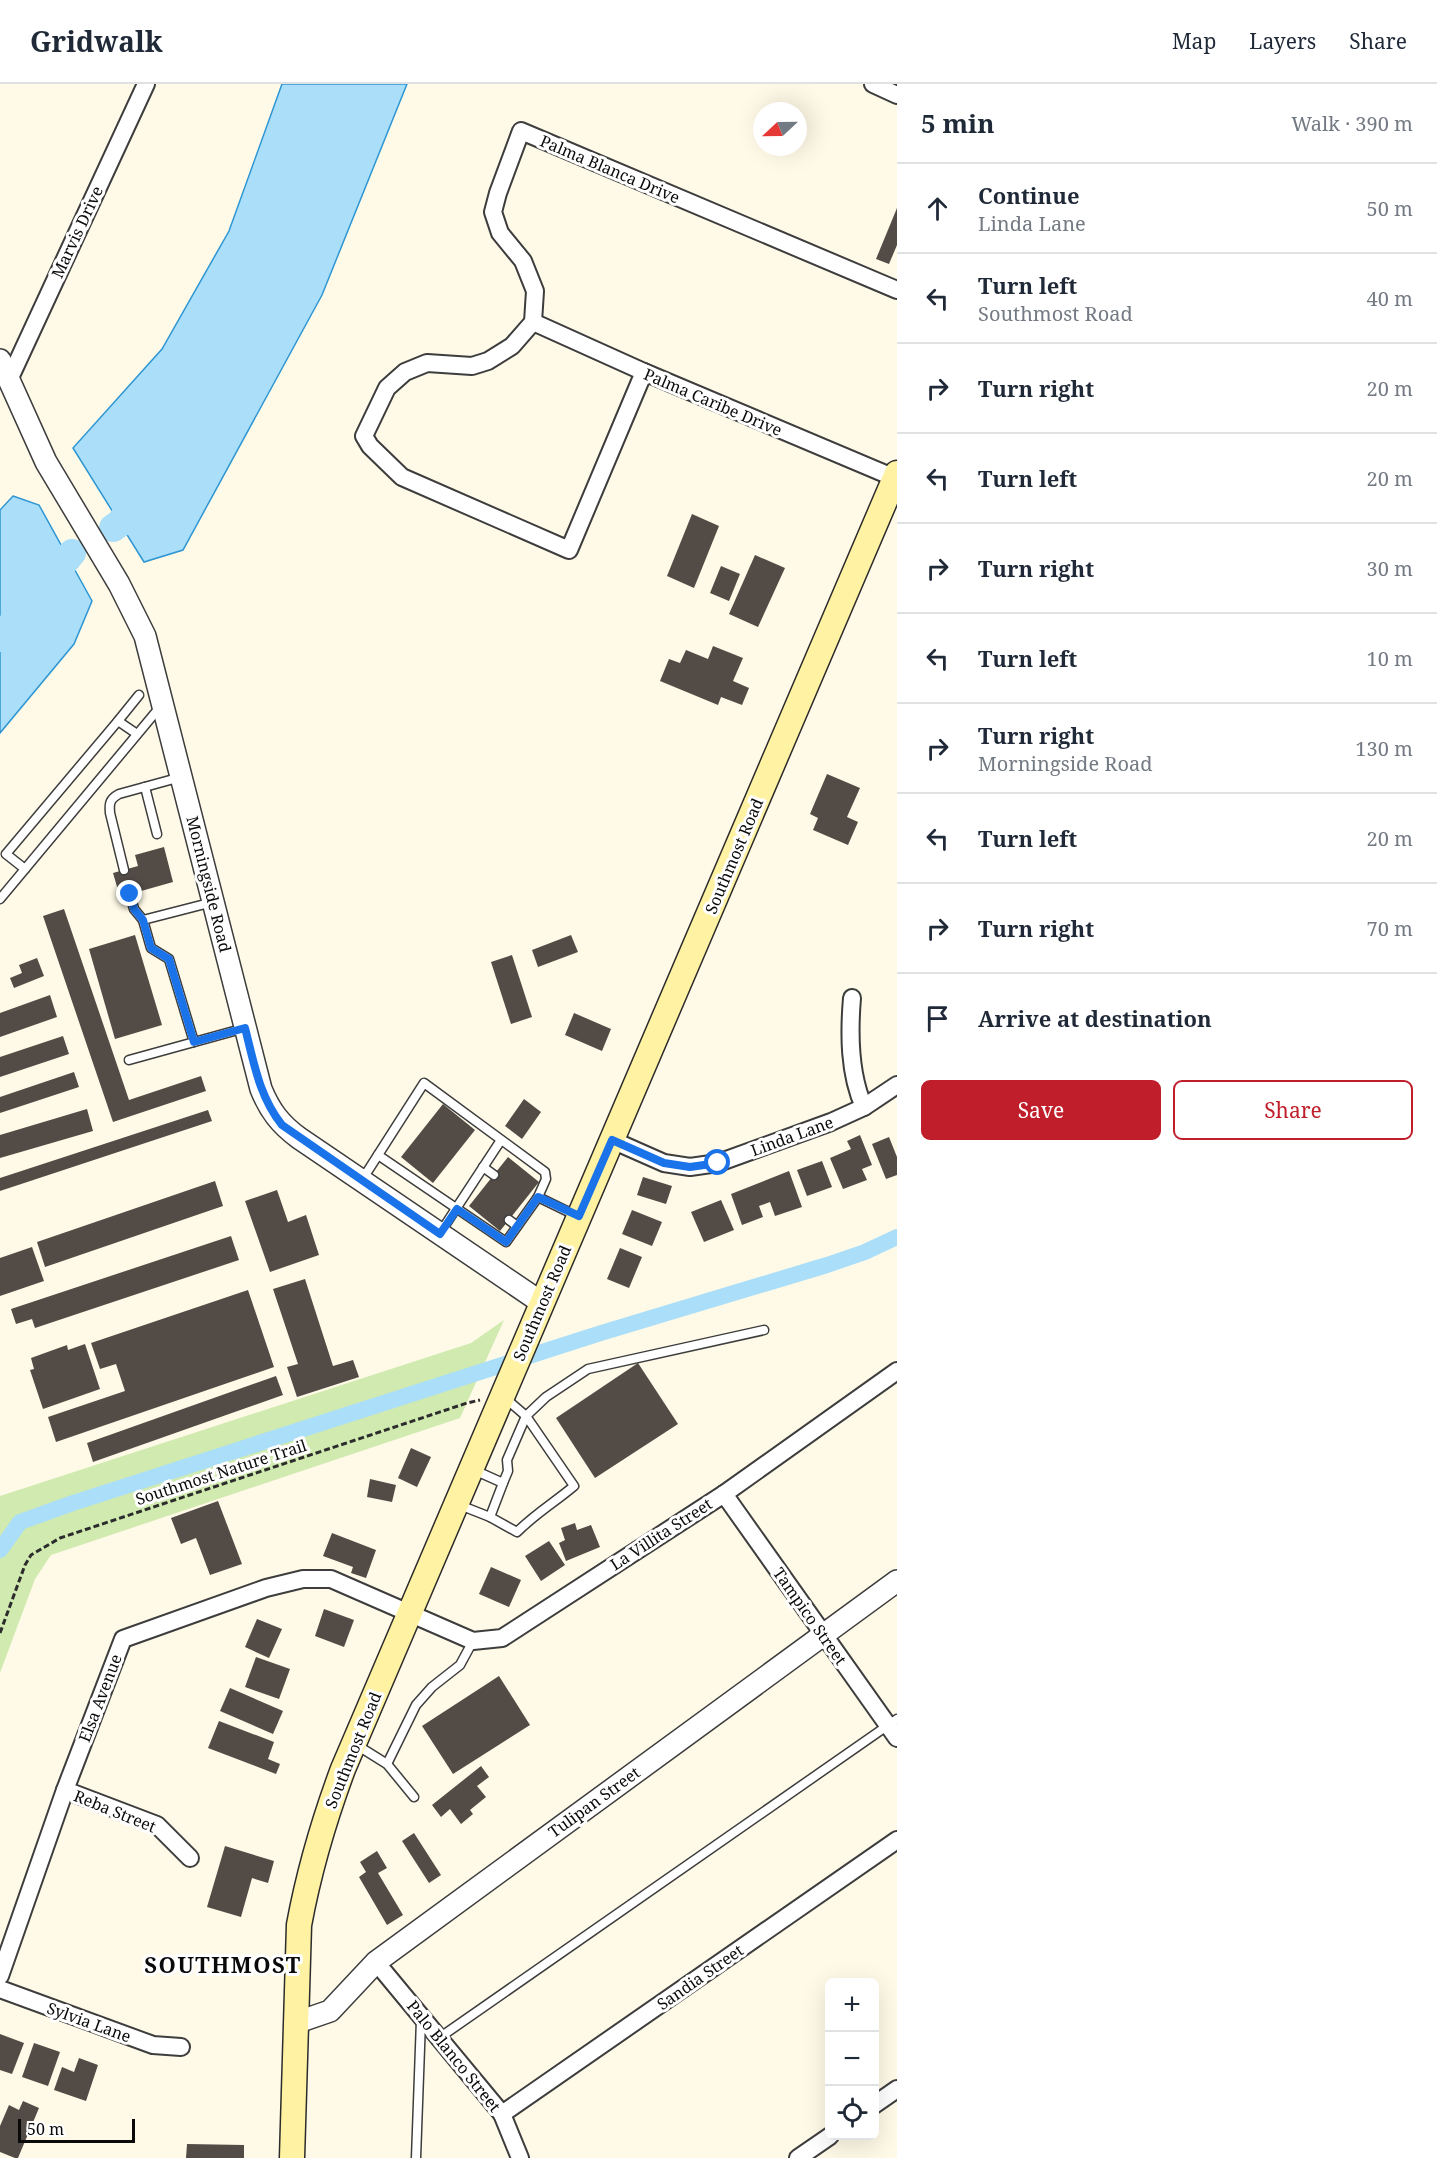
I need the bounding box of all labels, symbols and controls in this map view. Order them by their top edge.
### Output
text: Gridwalk [30,22,163,60]
text: Map [1172,27,1216,55]
text: Layers [1249,27,1316,55]
text: Share [1349,27,1407,55]
north arrow [753,102,807,156]
text: 5 min [921,105,995,141]
text: Walk · 390 m [1291,110,1413,137]
street label: Palma Blanca Drive [537,130,683,208]
text: Continue [978,180,1080,210]
street label: Marvis Drive [46,182,108,282]
icon: ahead [921,192,954,225]
text: 50 m [1367,195,1413,222]
text: Linda Lane [978,210,1086,237]
text: Turn left [978,270,1077,300]
icon: left [921,282,954,315]
text: 40 m [1367,285,1413,312]
text: Southmost Road [978,300,1133,327]
street label: Palma Caribe Drive [641,363,785,441]
icon: right [921,372,954,405]
text: Turn right [978,373,1094,403]
text: 20 m [1367,375,1413,402]
icon: left [921,462,954,495]
text: Turn left [978,463,1077,493]
text: 20 m [1367,465,1413,492]
icon: right [921,552,954,585]
text: Turn right [978,553,1094,583]
text: 30 m [1367,555,1413,582]
icon: left [921,642,954,675]
text: Turn left [978,643,1077,673]
text: 10 m [1367,645,1413,672]
text: Turn right [978,720,1094,750]
icon: right [921,732,954,765]
text: 130 m [1355,735,1413,762]
text: Morningside Road [978,750,1152,777]
street label: Southmost Road [700,795,768,917]
street label: Morningside Road [181,814,237,955]
icon: left [921,822,954,855]
text: Turn left [978,823,1077,853]
text: 20 m [1367,825,1413,852]
route end [116,880,142,906]
icon: right [921,912,954,945]
text: Turn right [978,913,1094,943]
text: 70 m [1367,915,1413,942]
icon: arrive [921,1002,954,1035]
text: Arrive at destination [978,1003,1212,1033]
button: Save [921,1080,1161,1140]
button: Share [1173,1080,1413,1140]
street label: Linda Lane [748,1111,836,1161]
route start [704,1149,730,1175]
street label: Southmost Road [508,1242,576,1364]
street label: Southmost Nature Trail [133,1434,309,1510]
street label: La Villita Street [606,1493,717,1575]
street label: Tampico Street [768,1563,852,1669]
street label: Elsa Avenue [73,1651,127,1745]
street label: Southmost Road [320,1688,386,1812]
street label: Tulipan Street [544,1761,644,1843]
street label: Reba Street [71,1785,160,1838]
street label: Sandia Street [652,1939,748,2015]
district label: SOUTHMOST [144,1949,302,1979]
map controls [825,1978,879,2140]
button: + [825,1978,879,2032]
street label: Palo Blanco Street [402,1996,506,2117]
street label: Sylvia Lane [44,1997,134,2047]
button: − [825,2032,879,2086]
button: locate [825,2086,879,2140]
scale bar [18,2116,135,2144]
text: 50 m [27,2118,64,2140]

